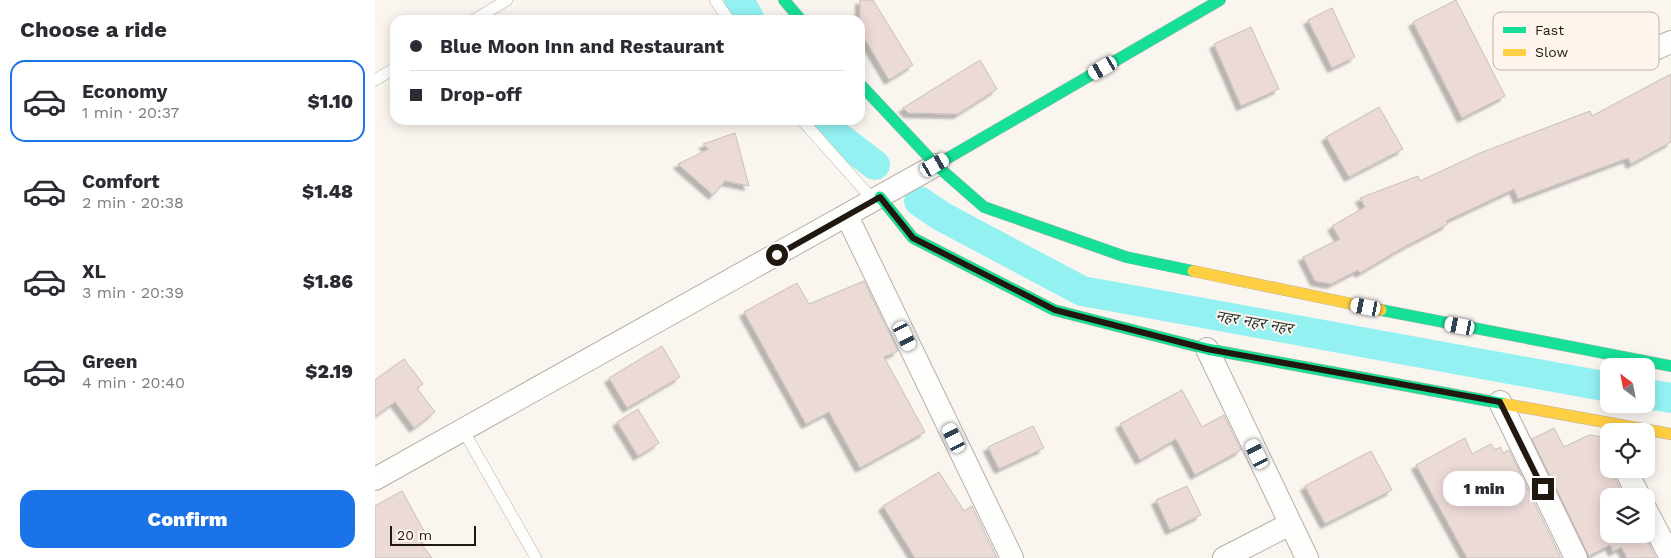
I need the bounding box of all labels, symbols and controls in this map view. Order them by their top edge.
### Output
legend [1493,12,1659,70]
text: Choose a ride [20,17,167,42]
text: Fast [1535,22,1564,38]
text: Blue Moon Inn and Restaurant [440,35,724,58]
text: Slow [1535,44,1568,60]
car [1086,54,1119,82]
icon: car [22,79,67,124]
text: Economy [82,80,167,103]
text: Drop-off [440,83,522,106]
text: $1.10 [308,90,353,113]
text: 1 min · 20:37 [82,103,179,122]
car [918,151,951,179]
icon: car [22,169,67,214]
text: Comfort [82,170,160,193]
text: $1.48 [302,180,353,203]
text: 2 min · 20:38 [82,193,184,212]
route start [766,244,788,266]
icon: car [22,259,67,304]
text: XL [82,260,106,283]
text: $1.86 [303,270,353,293]
text: 3 min · 20:39 [82,283,184,302]
car [1349,297,1382,317]
water label: नहर नहर नहर [1214,306,1296,338]
car [1443,316,1476,336]
car [891,319,918,353]
icon: car [22,349,67,394]
text: Green [82,350,138,373]
north arrow [1600,358,1655,412]
map controls [1600,358,1655,543]
text: $2.19 [305,360,353,383]
text: 4 min · 20:40 [82,373,185,392]
car [940,421,967,455]
button: locate [1600,423,1655,478]
car [1243,437,1270,471]
callout: 1 min [1443,472,1525,506]
route end [1532,478,1554,500]
text: 1 min [1463,479,1505,498]
button: layers [1600,488,1655,543]
button: Confirm [20,490,355,548]
scale bar [390,523,476,546]
text: 20 m [397,527,432,543]

